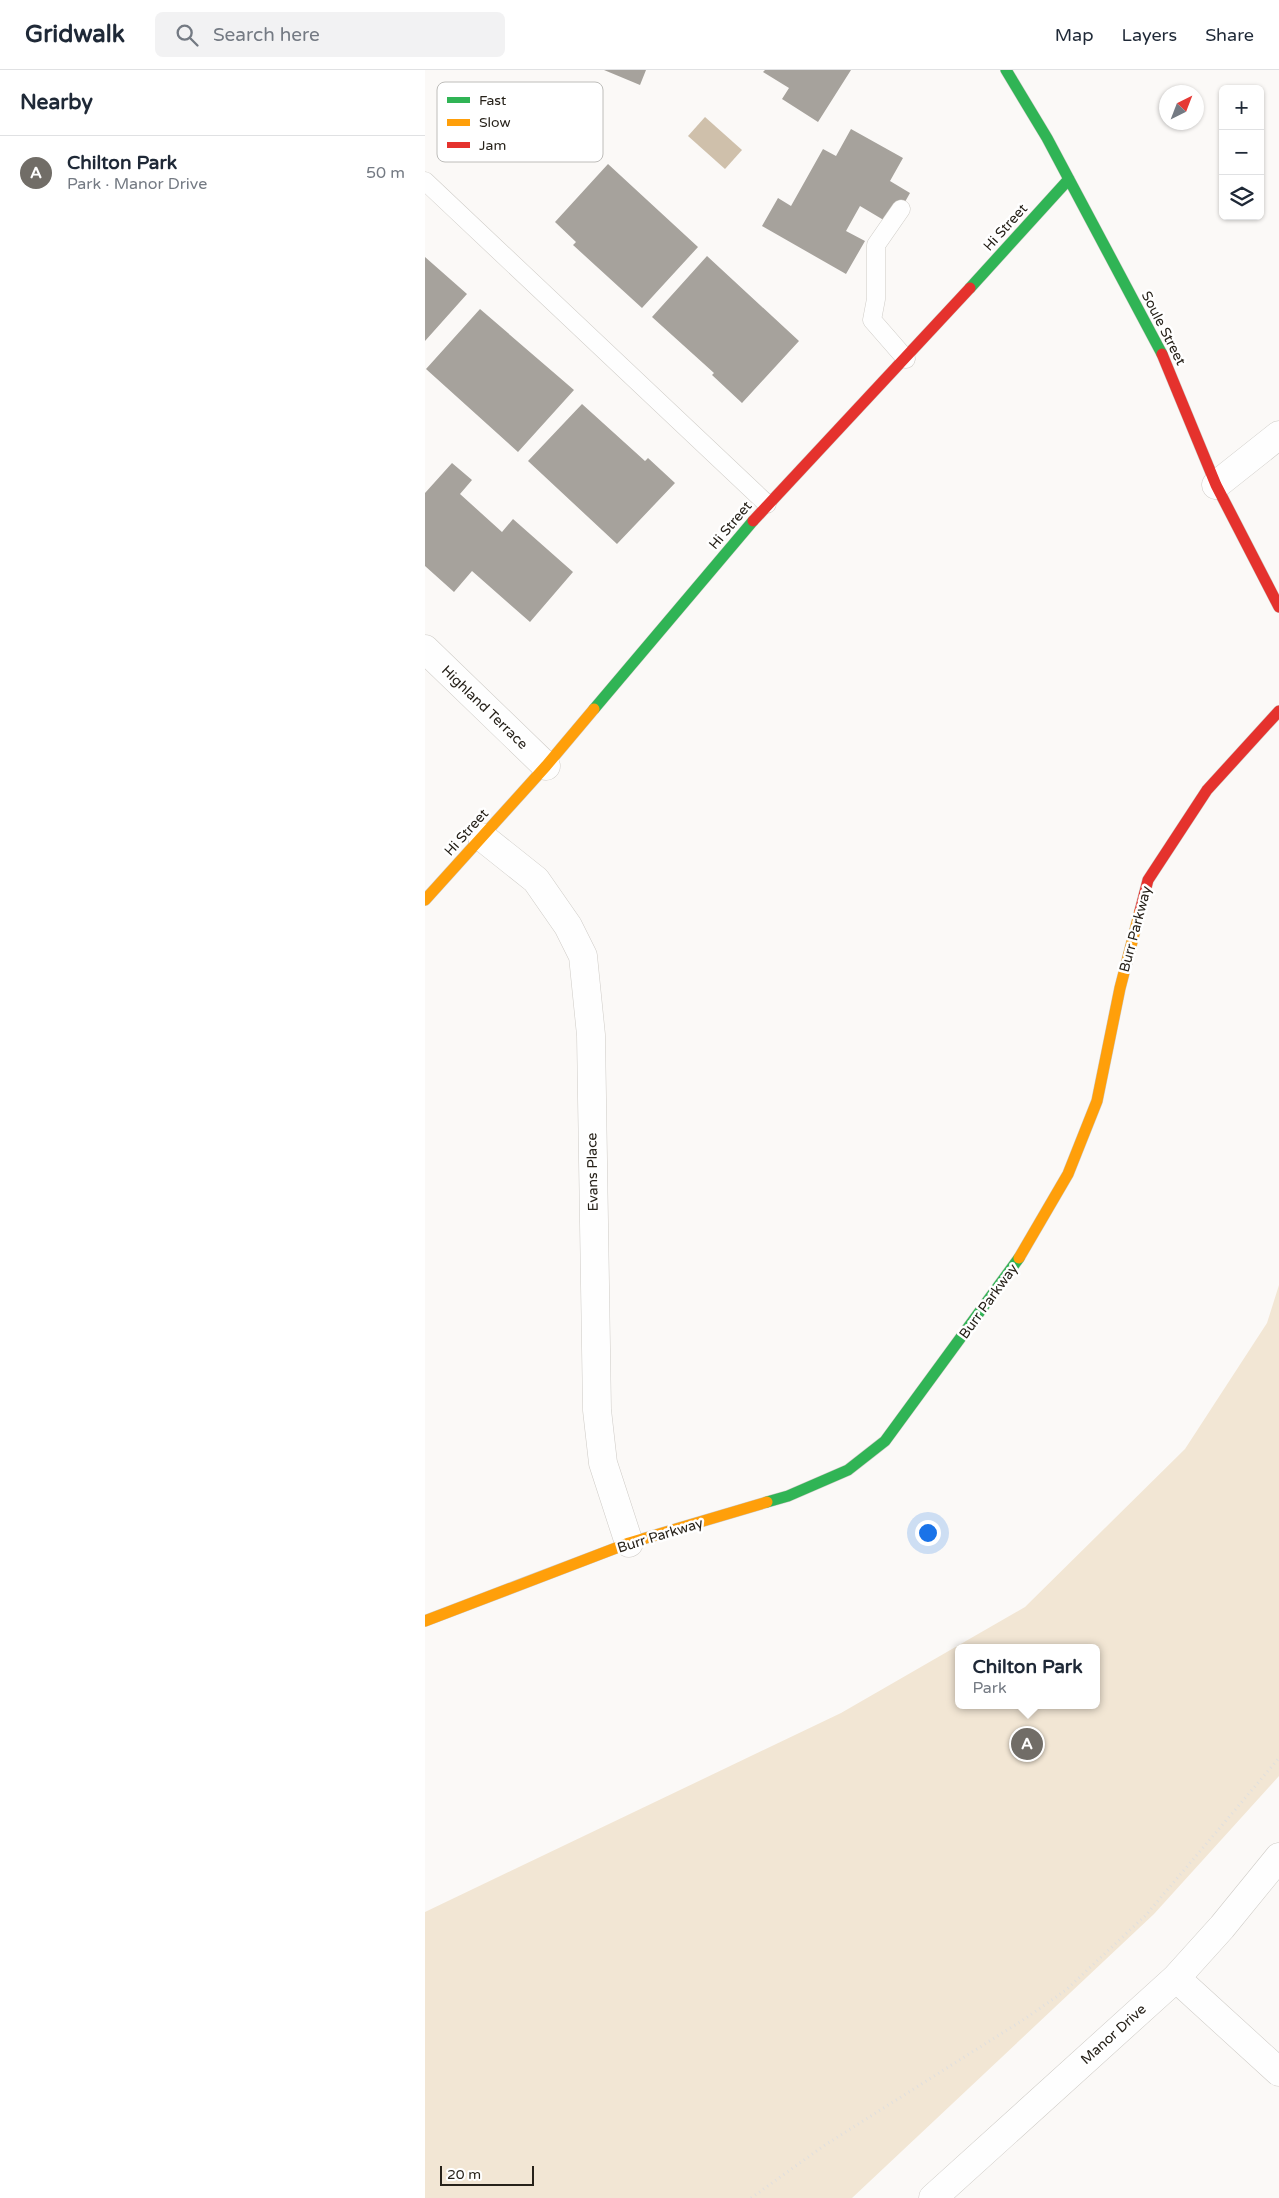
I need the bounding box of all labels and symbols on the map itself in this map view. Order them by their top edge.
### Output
legend [437,82,603,162]
north arrow [1159,85,1204,130]
text: Fast [479,92,507,109]
text: Slow [479,114,511,131]
text: Jam [479,137,506,154]
street label: Hi Street [980,200,1031,254]
street label: Soule Street [1138,288,1190,369]
street label: Hi Street [705,497,756,553]
street label: Highland Terrace [438,662,531,753]
street label: Hi Street [441,805,492,859]
street label: Burr Parkway [1116,884,1155,974]
street label: Evans Place [583,1132,602,1212]
street label: Burr Parkway [955,1260,1022,1342]
street label: Burr Parkway [615,1514,705,1557]
your location [915,1520,941,1546]
pin: A [1011,1725,1043,1763]
street label: Manor Drive [1077,2001,1150,2068]
scale bar [440,2163,534,2186]

